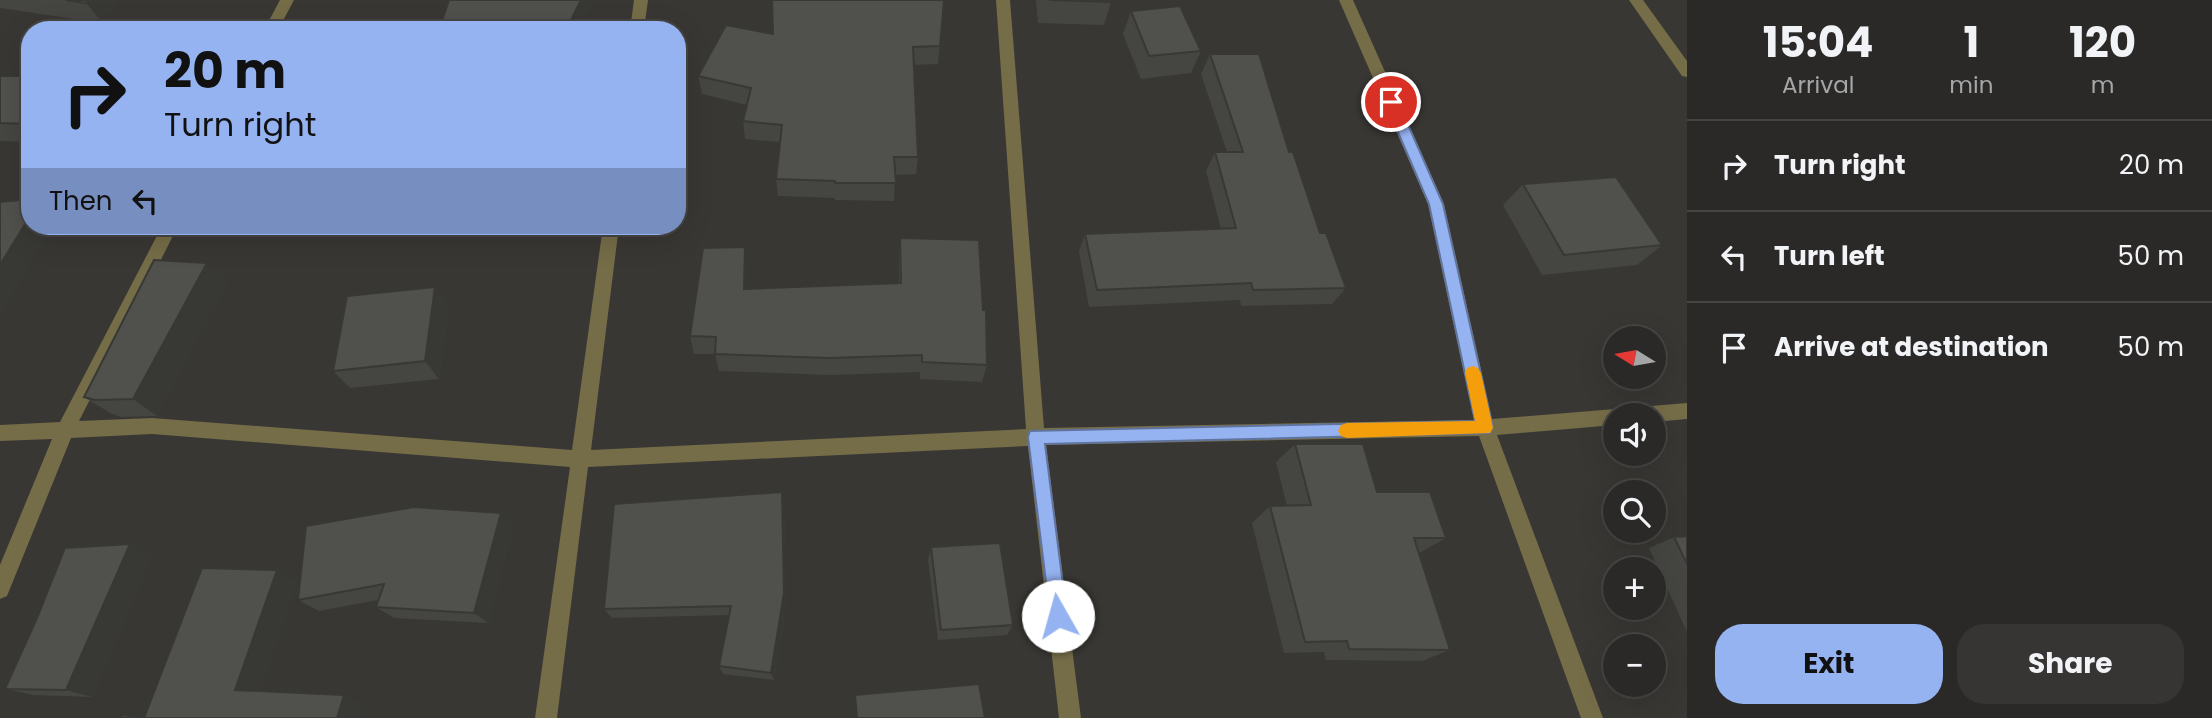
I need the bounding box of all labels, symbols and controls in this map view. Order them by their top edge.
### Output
text: 15:04 [1763,13,1874,72]
text: 1 [1963,13,1979,72]
text: 120 [2069,13,2136,72]
text: 20 m [164,37,286,105]
icon: right [49,49,140,140]
text: Arrival [1782,69,1854,101]
text: min [1949,69,1993,101]
text: m [2091,69,2115,101]
pin [1361,72,1421,132]
icon: arrive [1372,83,1410,121]
text: Turn right [164,102,316,147]
icon: right [1715,147,1753,185]
text: Turn right [1774,147,1906,183]
text: 20 m [2119,147,2184,183]
icon: left [126,182,164,220]
text: Then [49,183,112,219]
icon: left [1715,238,1753,276]
text: Turn left [1774,238,1885,274]
text: 50 m [2118,238,2184,274]
north arrow [1603,326,1666,388]
map controls [1603,326,1666,697]
icon: arrive [1715,329,1753,367]
text: Arrive at destination [1774,329,2049,365]
text: 50 m [2118,329,2184,365]
button: sound [1603,403,1666,466]
button: search [1603,480,1666,543]
button: + [1603,557,1666,620]
position arrow [1021,579,1095,653]
button: Exit [1715,624,1943,704]
button: Share [1957,624,2184,704]
button: − [1603,634,1666,697]

